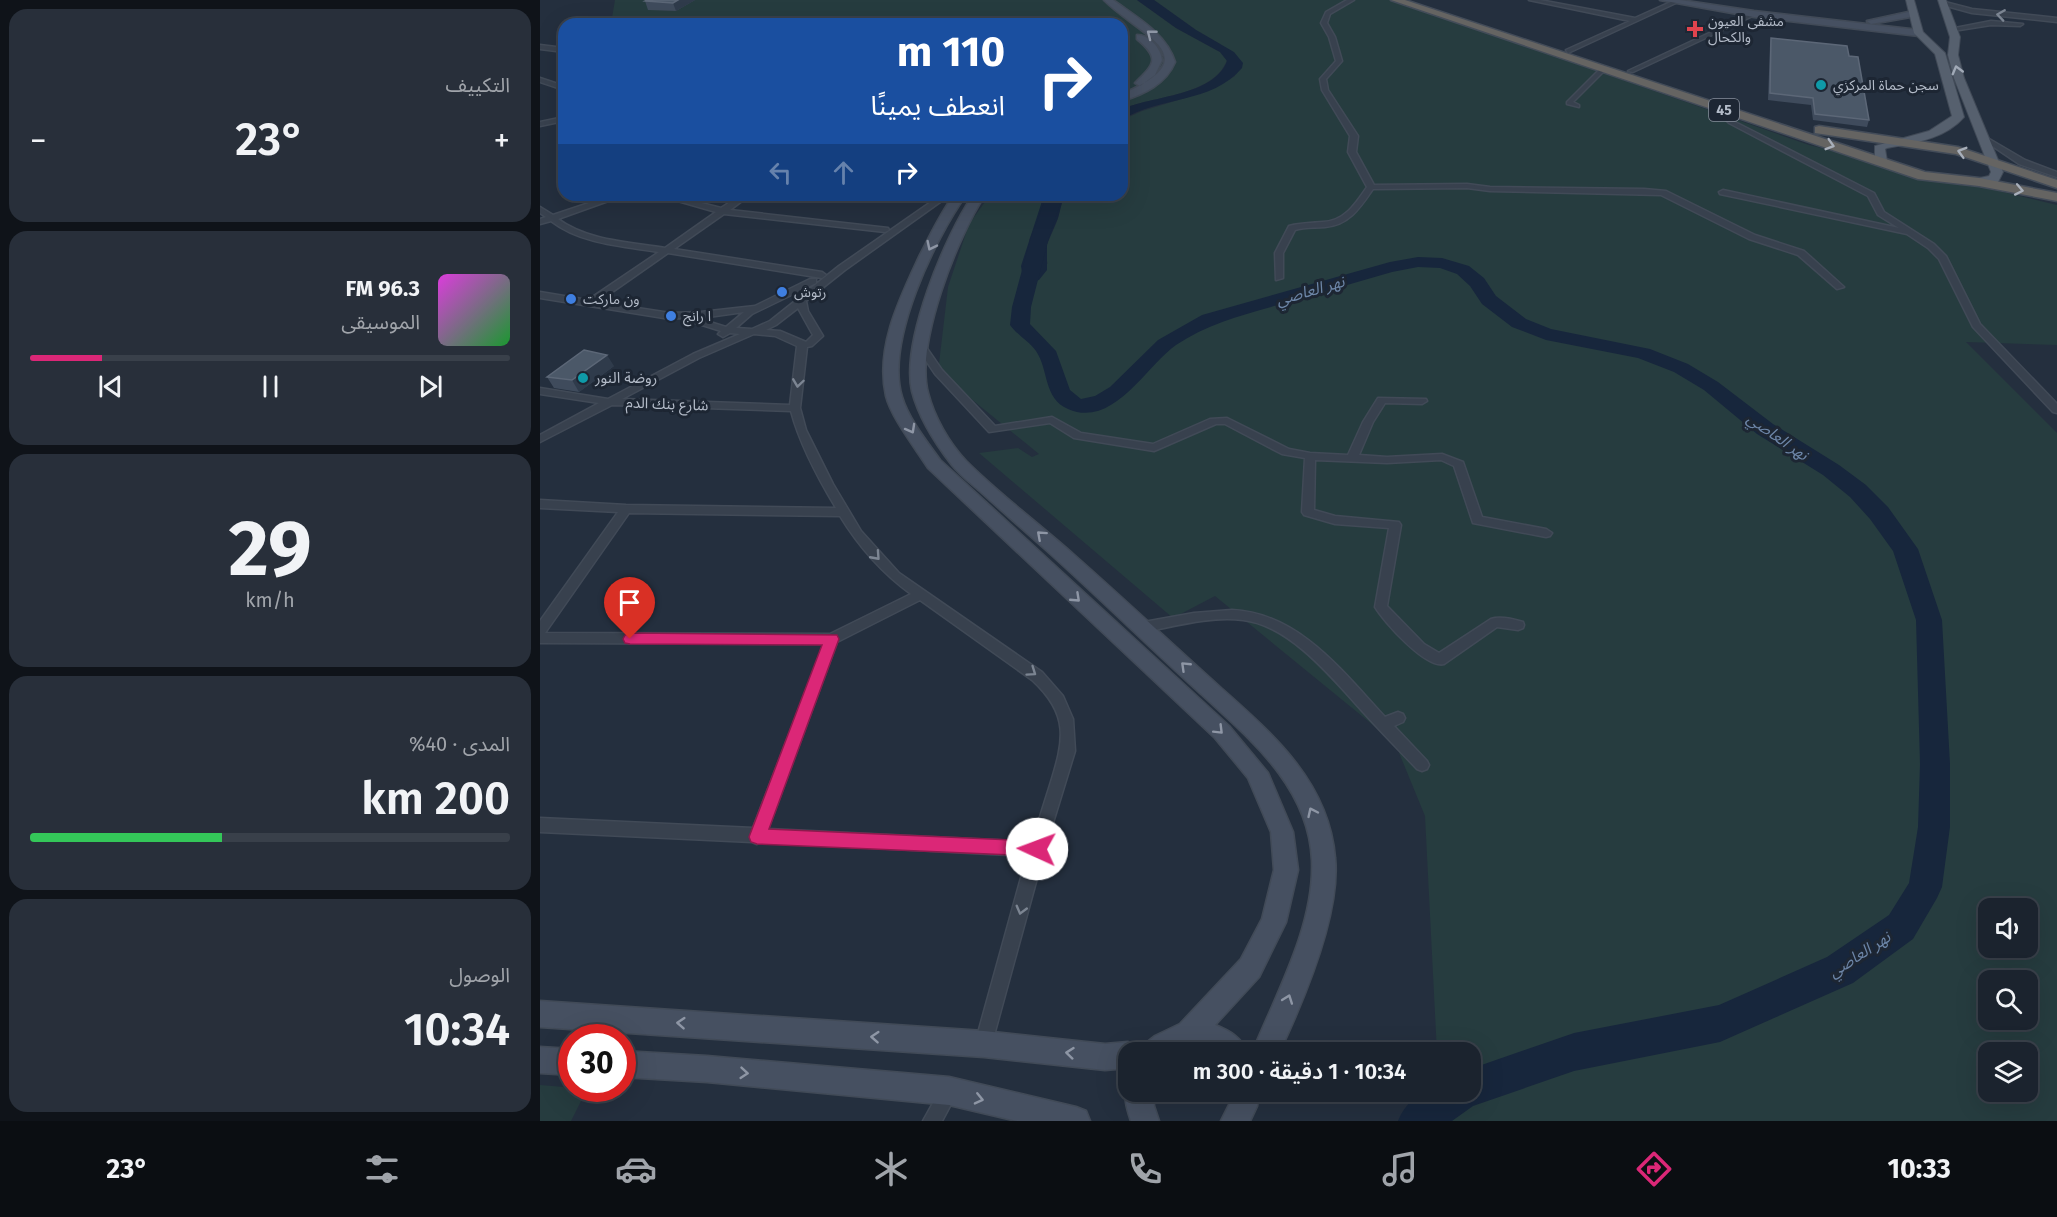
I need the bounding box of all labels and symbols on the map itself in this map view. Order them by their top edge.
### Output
one-way arrow [1996,9,2005,21]
place label: مشفى العيون والكحال [1708,13,1784,46]
marker: مشفى العيون والكحال [1686,20,1704,38]
one-way arrow [1146,31,1157,42]
one-way arrow [1952,66,1964,76]
place label: سجن حماة المركزي [1833,77,1939,96]
marker: سجن حماة المركزي [1814,78,1828,92]
road number: 45 [1709,99,1739,121]
one-way arrow [1824,138,1835,150]
one-way arrow [1957,147,1968,159]
one-way arrow [2013,183,2023,196]
one-way arrow [926,239,938,250]
water label: نهر العاصي [1274,271,1349,313]
place label: رتوش [794,284,826,301]
marker: رتوش [775,285,789,299]
place label: ون ماركت [583,291,640,308]
marker: ون ماركت [564,292,578,306]
place label: ا رانج [683,308,711,327]
marker: ا رانج [664,309,678,323]
place label: روضة النور [594,369,657,387]
marker: روضة النور [576,371,590,385]
one-way arrow [792,379,805,388]
street label: شارع بنك الدم [625,394,709,417]
water label: نهر العاصي [1741,409,1813,468]
one-way arrow [904,423,915,433]
one-way arrow [1037,531,1047,542]
one-way arrow [869,549,880,560]
pin [604,577,655,639]
one-way arrow [1069,591,1079,602]
one-way arrow [1182,662,1192,673]
one-way arrow [1025,665,1036,676]
one-way arrow [1213,723,1223,734]
one-way arrow [1308,807,1320,818]
position arrow [1005,817,1069,881]
one-way arrow [1015,905,1028,915]
water label: نهر العاصي [1825,927,1897,985]
one-way arrow [1280,994,1293,1005]
one-way arrow [676,1017,685,1030]
speed limit sign: 30 [558,1024,636,1102]
one-way arrow [871,1030,880,1043]
one-way arrow [1065,1047,1074,1060]
one-way arrow [739,1066,748,1079]
one-way arrow [974,1091,984,1104]

